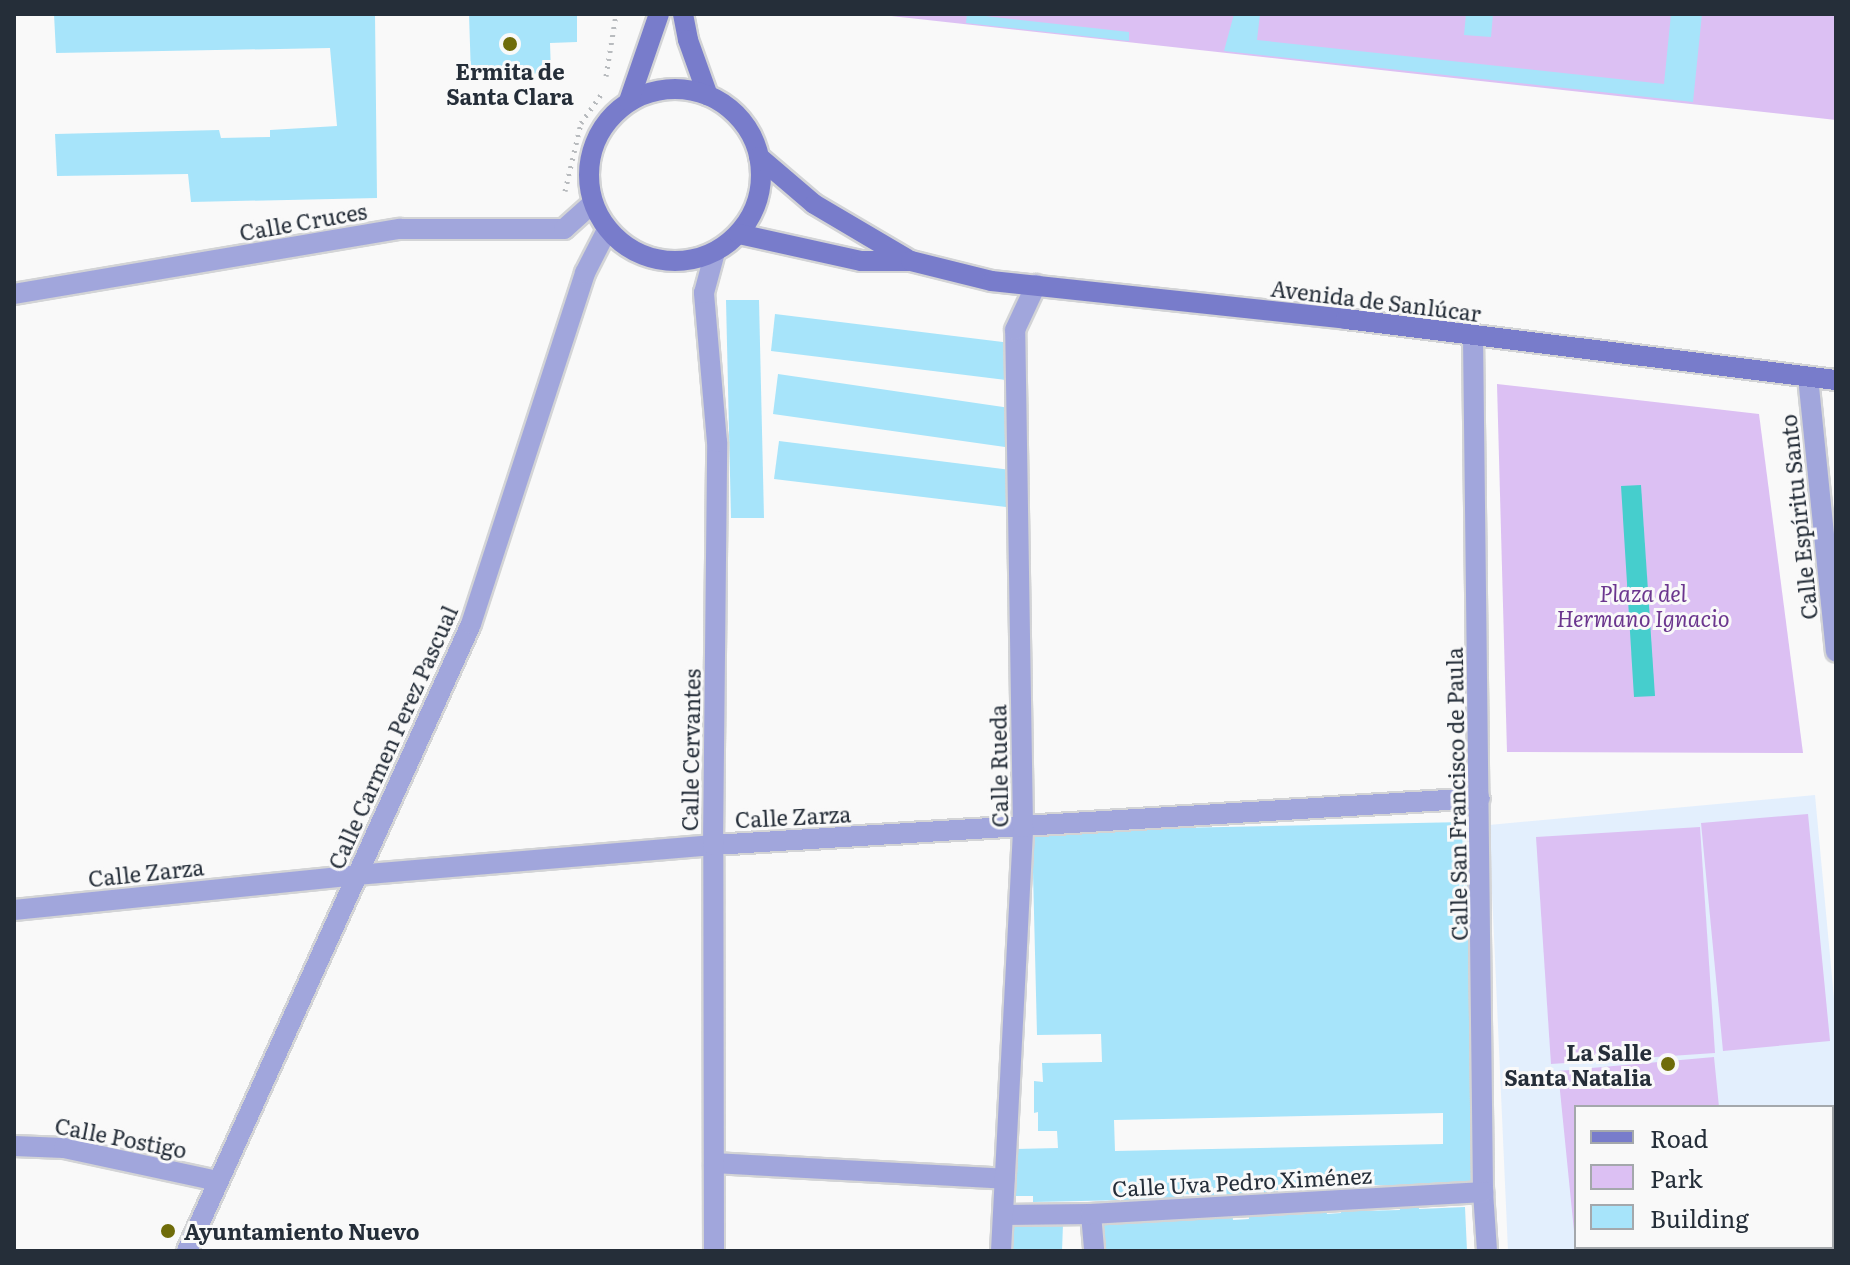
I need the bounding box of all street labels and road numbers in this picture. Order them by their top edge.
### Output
street label: Calle Cruces [237,197,369,245]
street label: Avenida de Sanlúcar [1269,274,1483,326]
street label: Calle Espíritu Santo [1774,413,1822,621]
street label: Calle Carmen Perez Pascual [322,601,462,873]
street label: Calle San Francisco de Paula [1440,647,1472,941]
street label: Calle Cervantes [675,669,705,831]
street label: Calle Rueda [984,704,1012,828]
street label: Calle Zarza [734,800,852,832]
street label: Calle Zarza [87,853,205,891]
street label: Calle Postigo [53,1111,189,1163]
street label: Calle Uva Pedro Ximénez [1111,1161,1373,1201]

